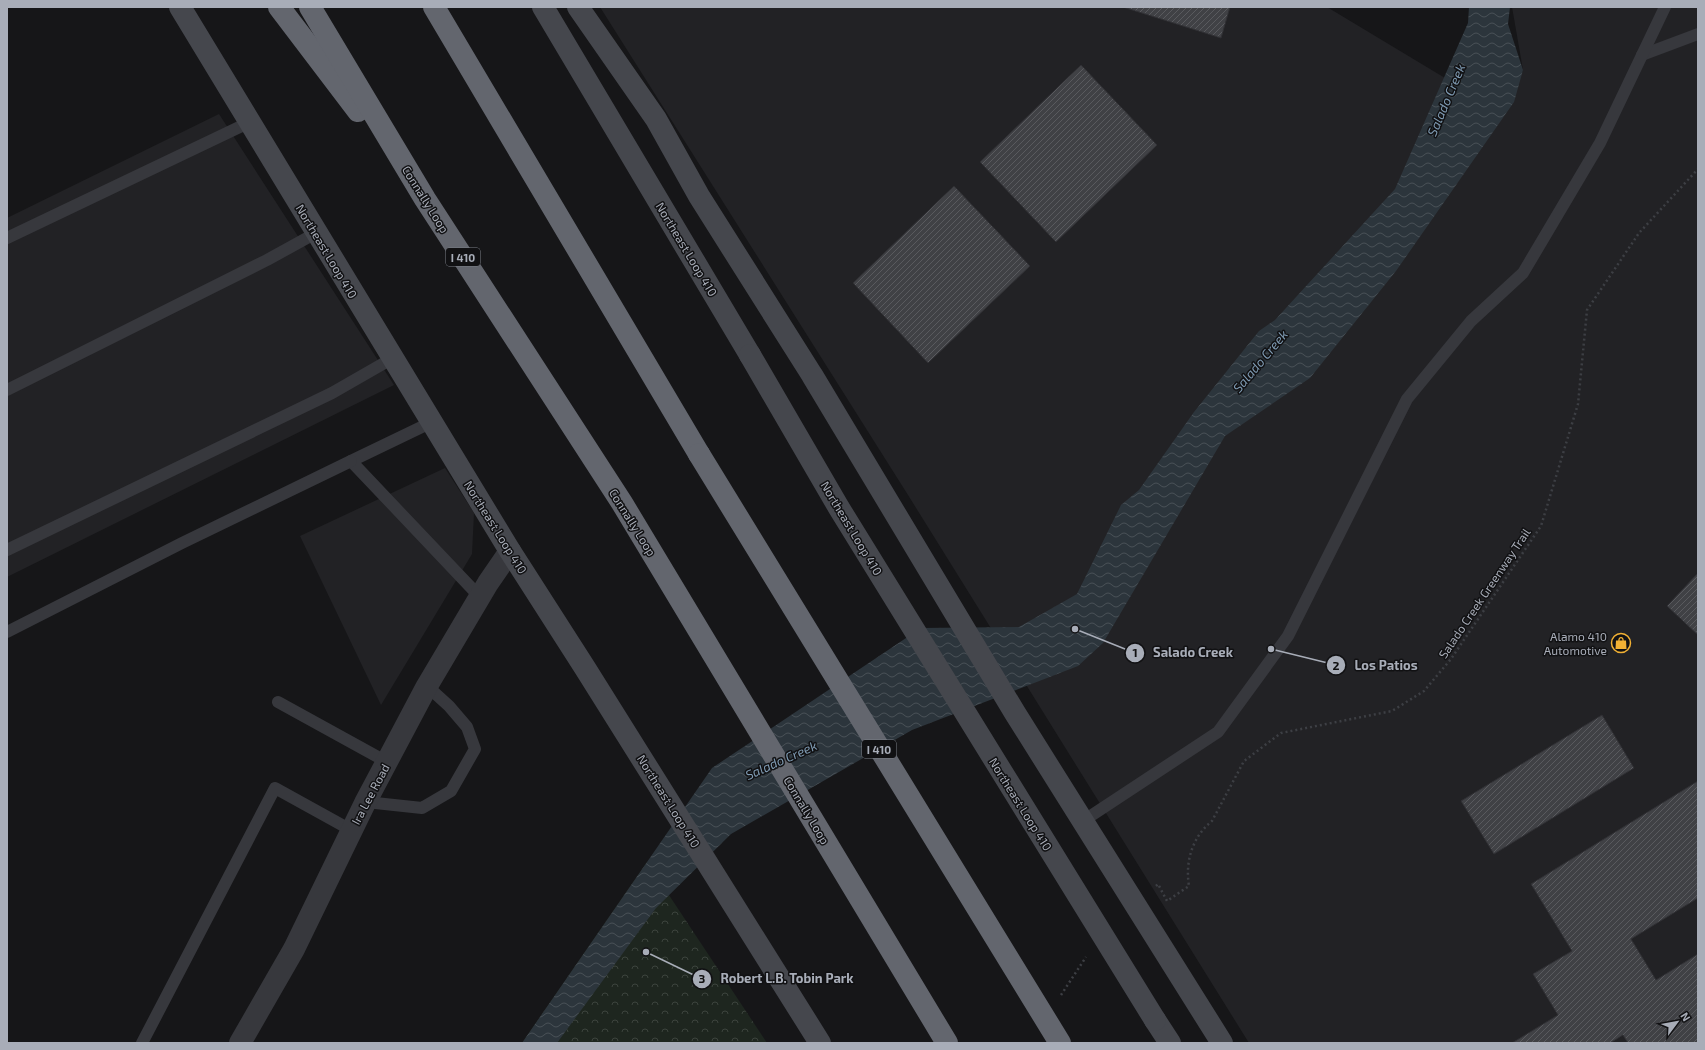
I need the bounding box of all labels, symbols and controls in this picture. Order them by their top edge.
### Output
water label: Salado Creek [1424,61,1468,138]
street label: Connally Loop [400,163,452,235]
street label: Northeast Loop 410 [653,200,721,298]
street label: Northeast Loop 410 [293,202,361,300]
road number: I 410 [446,248,480,266]
water label: Salado Creek [1229,326,1291,396]
street label: Northeast Loop 410 [462,478,530,576]
street label: Northeast Loop 410 [818,479,886,577]
street label: Connally Loop [607,486,659,558]
street label: Salado Creek Greenway Trail [1435,525,1533,661]
place label: Alamo 410 Automotive [1544,629,1607,657]
shop icon: Alamo 410 Automotive [1610,632,1632,654]
callout: Salado Creek [1125,640,1241,665]
text: Salado Creek [1153,644,1234,660]
text: 1 [1132,645,1138,659]
callout: Los Patios [1326,653,1426,678]
text: Los Patios [1354,657,1418,673]
text: 2 [1333,658,1340,672]
water label: Salado Creek [743,737,820,783]
road number: I 410 [862,740,896,758]
street label: Northeast Loop 410 [635,752,703,850]
street label: Northeast Loop 410 [987,755,1055,853]
street label: Ira Lee Road [348,761,392,827]
street label: Connally Loop [781,774,833,846]
callout: Robert L.B. Tobin Park [692,966,862,991]
text: Robert L.B. Tobin Park [720,970,854,986]
text: 3 [699,971,706,985]
north arrow [1657,1002,1697,1042]
text: N [1678,1010,1694,1023]

